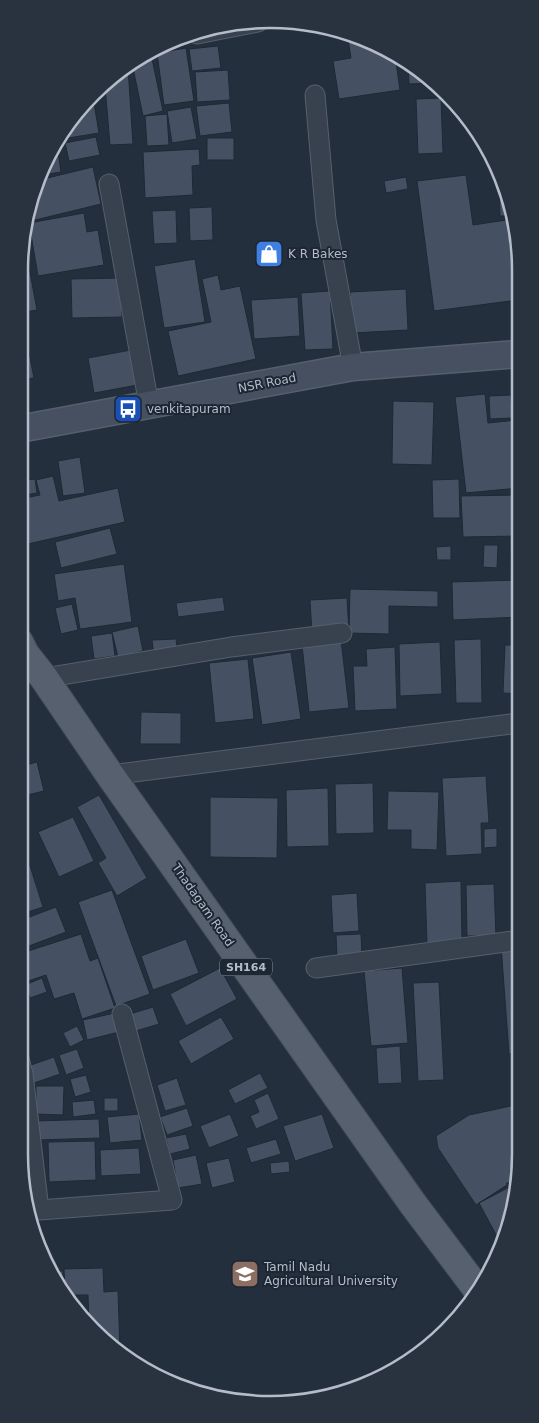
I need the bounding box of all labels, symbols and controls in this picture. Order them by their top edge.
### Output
shop icon: K R Bakes [254,239,284,269]
place label: K R Bakes [288,247,348,261]
street label: NSR Road [237,371,297,395]
bus stop icon: venkitapuram [113,394,143,424]
place label: venkitapuram [147,402,231,416]
street label: Thadagam Road [169,860,237,949]
road number: SH164 [220,959,272,976]
school or university icon: Tamil Nadu Agricultural University [230,1259,260,1289]
place label: Tamil Nadu Agricultural University [263,1260,398,1288]

